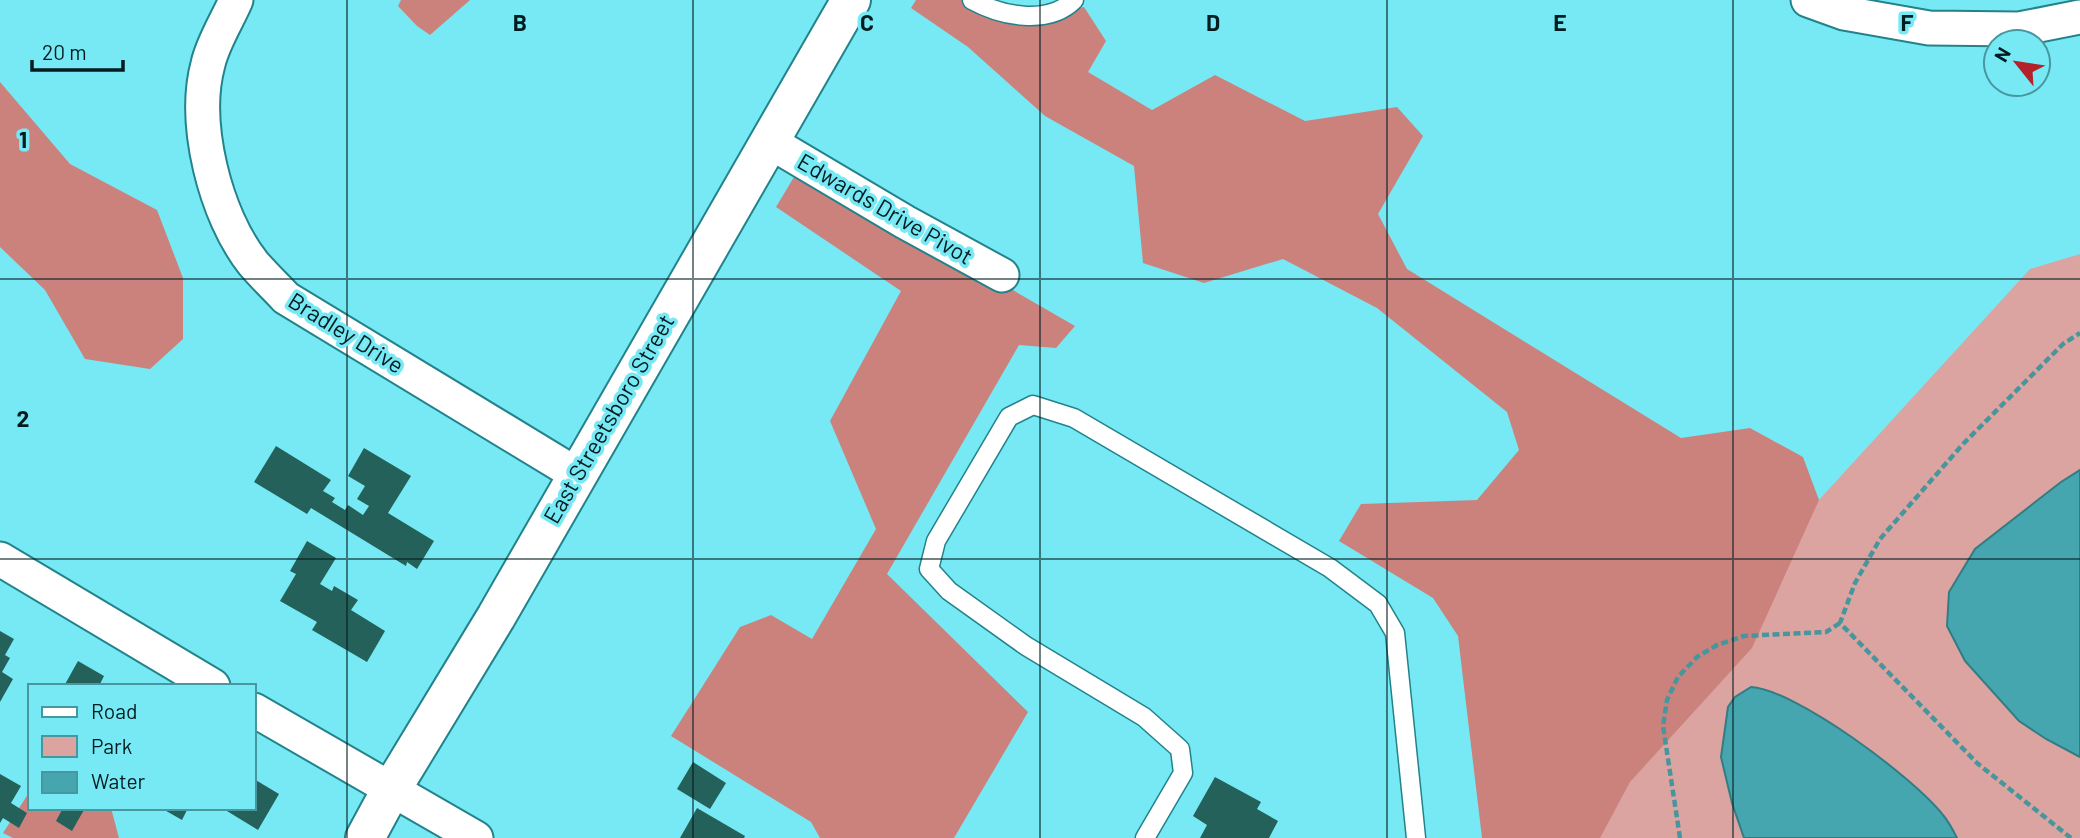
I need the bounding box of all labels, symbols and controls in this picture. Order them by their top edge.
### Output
text: B [513,8,527,36]
text: C [860,8,874,36]
text: D [1206,8,1220,36]
text: E [1553,8,1567,36]
text: F [1901,8,1914,36]
scale bar [32,28,122,72]
north arrow [1982,28,2052,98]
text: 20 m [42,39,87,64]
text: N [1989,43,2015,65]
text: 1 [19,125,27,153]
street label: Edwards Drive Pivot [793,147,978,270]
street label: Bradley Drive [284,286,409,379]
street label: East Streetsboro Street [537,309,679,528]
text: 2 [17,404,29,432]
legend [28,684,256,810]
text: Road [91,698,137,723]
text: Park [91,733,132,758]
text: Water [91,768,146,793]

